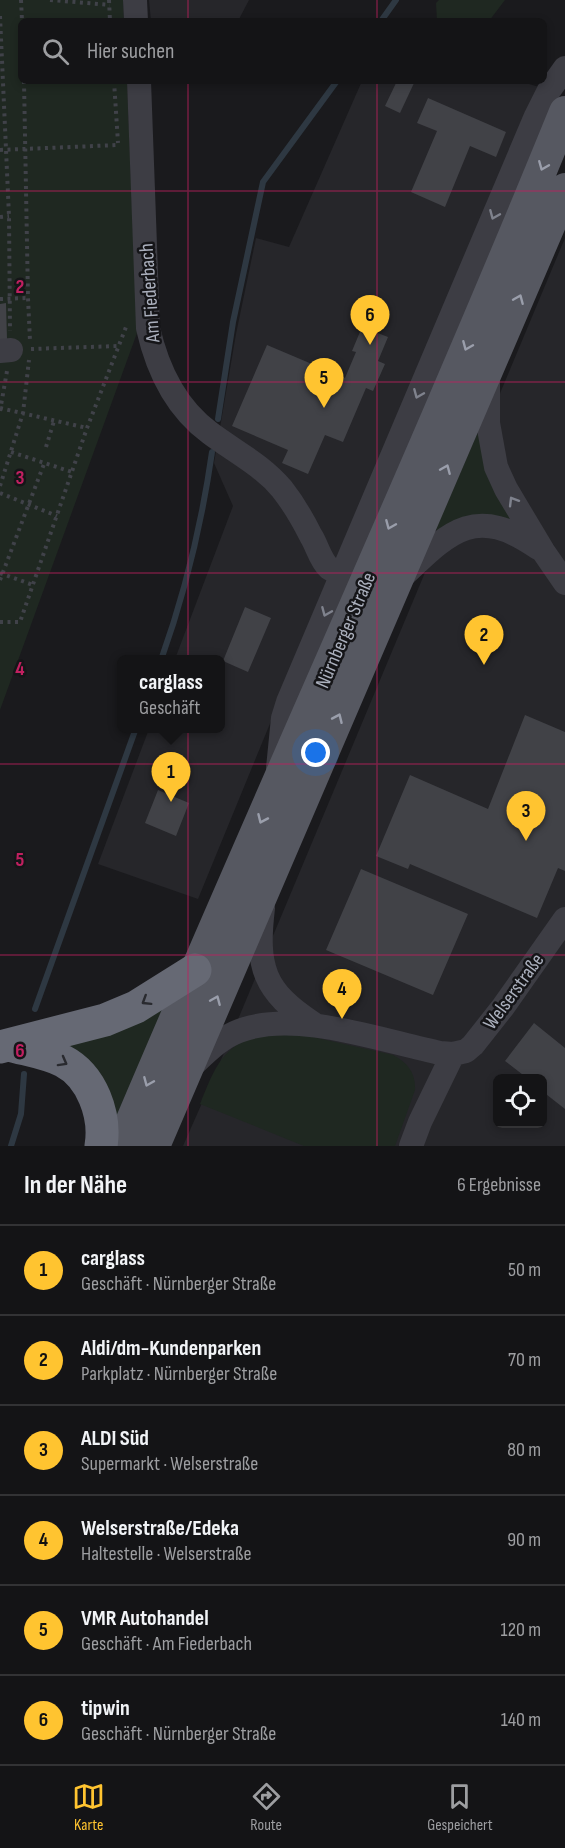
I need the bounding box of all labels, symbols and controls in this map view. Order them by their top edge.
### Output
search box [18,18,547,84]
icon: search [39,35,72,68]
text: Hier suchen [87,38,175,65]
one-way arrow [538,160,550,171]
one-way arrow [489,208,501,219]
street label: Am Fiederbach [135,243,166,344]
text: 2 [16,275,24,299]
one-way arrow [512,294,524,305]
pin: 6 [350,296,389,345]
one-way arrow [462,339,474,350]
pin: 5 [304,358,344,408]
one-way arrow [413,388,425,399]
one-way arrow [439,465,451,476]
text: 3 [16,466,25,490]
one-way arrow [509,497,520,507]
one-way arrow [385,519,397,530]
street label: Nürnberger Straße [311,569,381,692]
one-way arrow [321,606,333,617]
pin: 2 [464,616,504,665]
popup [117,655,225,733]
text: 4 [15,657,25,681]
text: carglass [139,669,203,696]
text: Geschäft [139,696,200,720]
one-way arrow [331,714,343,725]
your location [301,738,330,767]
pin: 1 [152,752,190,802]
pin: 3 [506,792,546,841]
one-way arrow [257,813,269,824]
text: 5 [16,848,25,872]
street label: Welserstraße [478,949,549,1034]
pin: 4 [322,970,362,1019]
one-way arrow [142,993,152,1005]
one-way arrow [209,996,221,1007]
text: 6 [15,1039,25,1063]
one-way arrow [57,1055,67,1066]
map controls [493,1074,547,1128]
button: locate [493,1074,547,1128]
one-way arrow [143,1075,155,1086]
text: In der Nähe [24,1170,127,1201]
text: 6 Ergebnisse [457,1173,541,1197]
text: carglass [81,1245,145,1272]
text: 1 [40,1258,47,1282]
text: 50 m [508,1258,541,1282]
text: Geschäft · Nürnberger Straße [81,1272,276,1296]
text: Aldi/dm-Kundenparken [81,1335,261,1362]
text: 2 [39,1348,48,1372]
text: 70 m [508,1348,541,1372]
text: Parkplatz · Nürnberger Straße [81,1362,277,1386]
text: ALDI Süd [81,1425,149,1452]
text: 3 [39,1438,48,1462]
text: 80 m [507,1438,541,1462]
text: Supermarkt · Welserstraße [81,1452,258,1476]
text: Welserstraße/Edeka [81,1515,239,1542]
text: 4 [39,1528,48,1552]
text: 90 m [507,1528,541,1552]
text: Haltestelle · Welserstraße [81,1542,251,1566]
text: VMR Autohandel [81,1605,209,1632]
text: 5 [39,1618,48,1642]
text: 120 m [501,1618,541,1642]
text: Geschäft · Am Fiederbach [81,1632,252,1656]
text: tipwin [81,1695,130,1722]
text: 6 [39,1708,48,1732]
text: 140 m [501,1708,541,1732]
text: Geschäft · Nürnberger Straße [81,1722,276,1746]
tab: Karte [72,1780,105,1835]
tab: Route [250,1780,283,1835]
tab: Gespeichert [427,1780,493,1835]

